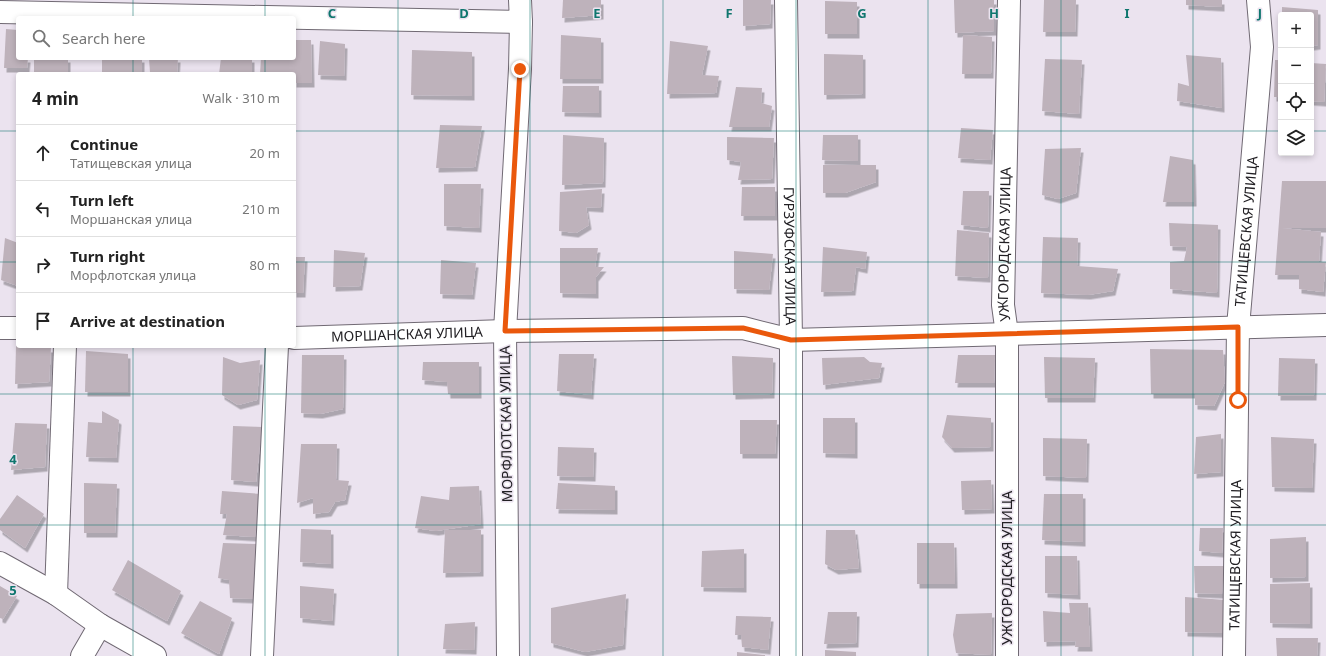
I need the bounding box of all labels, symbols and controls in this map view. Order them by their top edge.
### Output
text: C [328,4,336,22]
text: D [459,4,469,22]
text: E [593,4,601,22]
text: F [725,4,733,22]
text: G [857,4,867,22]
text: H [989,4,999,22]
text: I [1124,4,1130,22]
text: J [1257,4,1262,22]
map controls [1278,12,1314,156]
button: + [1278,12,1314,48]
search box [16,16,296,60]
icon: search [30,27,52,49]
text: Search here [62,28,145,48]
button: − [1278,48,1314,84]
route end [511,60,529,78]
button: locate [1278,84,1314,120]
text: 4 min [32,87,79,110]
text: Walk · 310 m [202,89,280,107]
button: layers [1278,120,1314,156]
text: Continue [70,134,138,154]
icon: ahead [32,142,54,164]
text: 20 m [250,144,280,162]
text: Татищевская улица [70,154,192,172]
street label: ТАТИЩЕВСКАЯ УЛИЦА [1230,155,1262,307]
street label: УЖГОРОДСКАЯ УЛИЦА [992,167,1015,323]
street label: ГУРЗУФСКАЯ УЛИЦА [780,187,801,325]
text: Turn left [70,190,134,210]
icon: left [32,198,54,220]
text: 210 m [242,200,280,218]
text: Моршанская улица [70,210,192,228]
text: Turn right [70,246,145,266]
icon: right [32,254,54,276]
text: 80 m [250,256,280,274]
text: Морфлотская улица [70,266,196,284]
icon: arrive [32,310,54,332]
text: Arrive at destination [70,311,225,331]
street label: МОРШАНСКАЯ УЛИЦА [331,322,483,346]
street label: МОРФЛОТСКАЯ УЛИЦА [495,345,516,502]
route start [1229,391,1247,409]
text: 4 [9,450,17,468]
street label: ТАТИЩЕВСКАЯ УЛИЦА [1224,479,1245,630]
street label: УЖГОРОДСКАЯ УЛИЦА [997,491,1016,645]
text: 5 [9,581,17,599]

